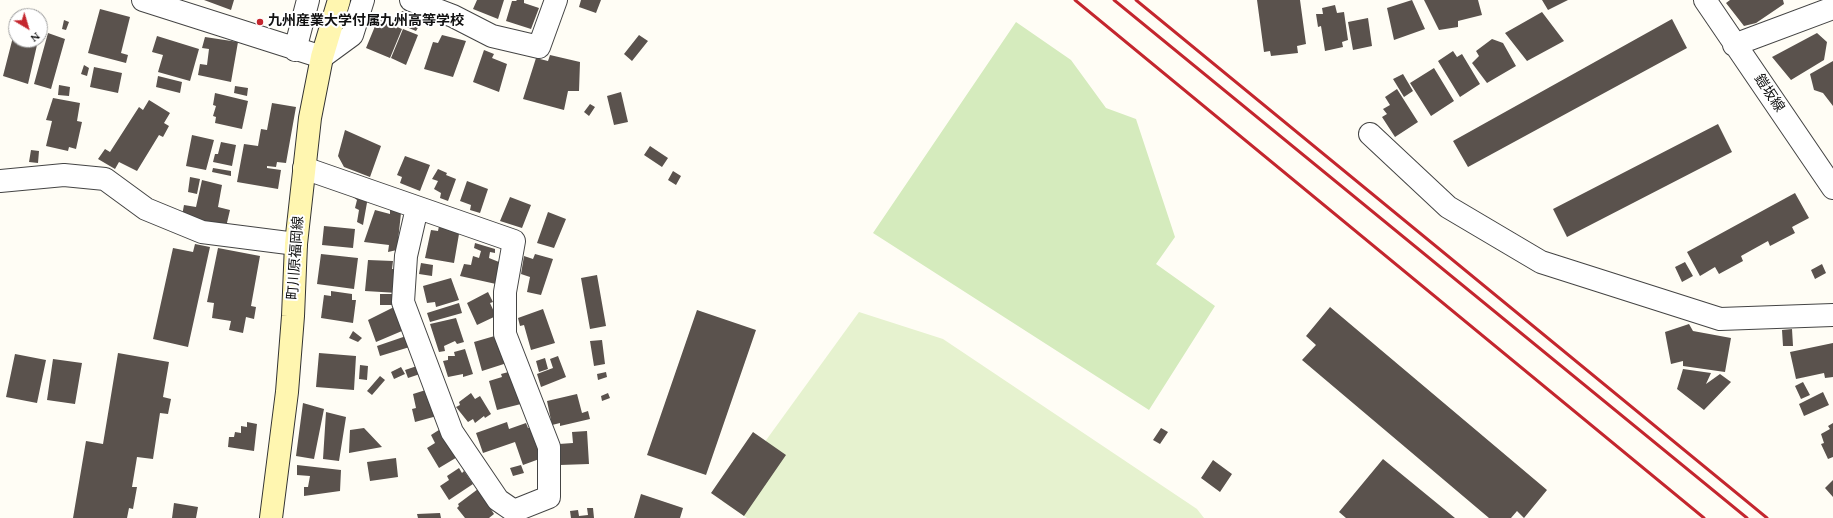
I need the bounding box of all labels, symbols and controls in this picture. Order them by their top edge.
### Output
north arrow [8,8,48,48]
place label: 九州産業大学付属九州高等学校 [268,14,464,30]
marker: 九州産業大学付属九州高等学校 [255,17,265,27]
text: N [26,28,44,47]
street label: 鎧坂線 [1749,72,1787,116]
street label: 町川原福岡線 [286,216,308,300]

